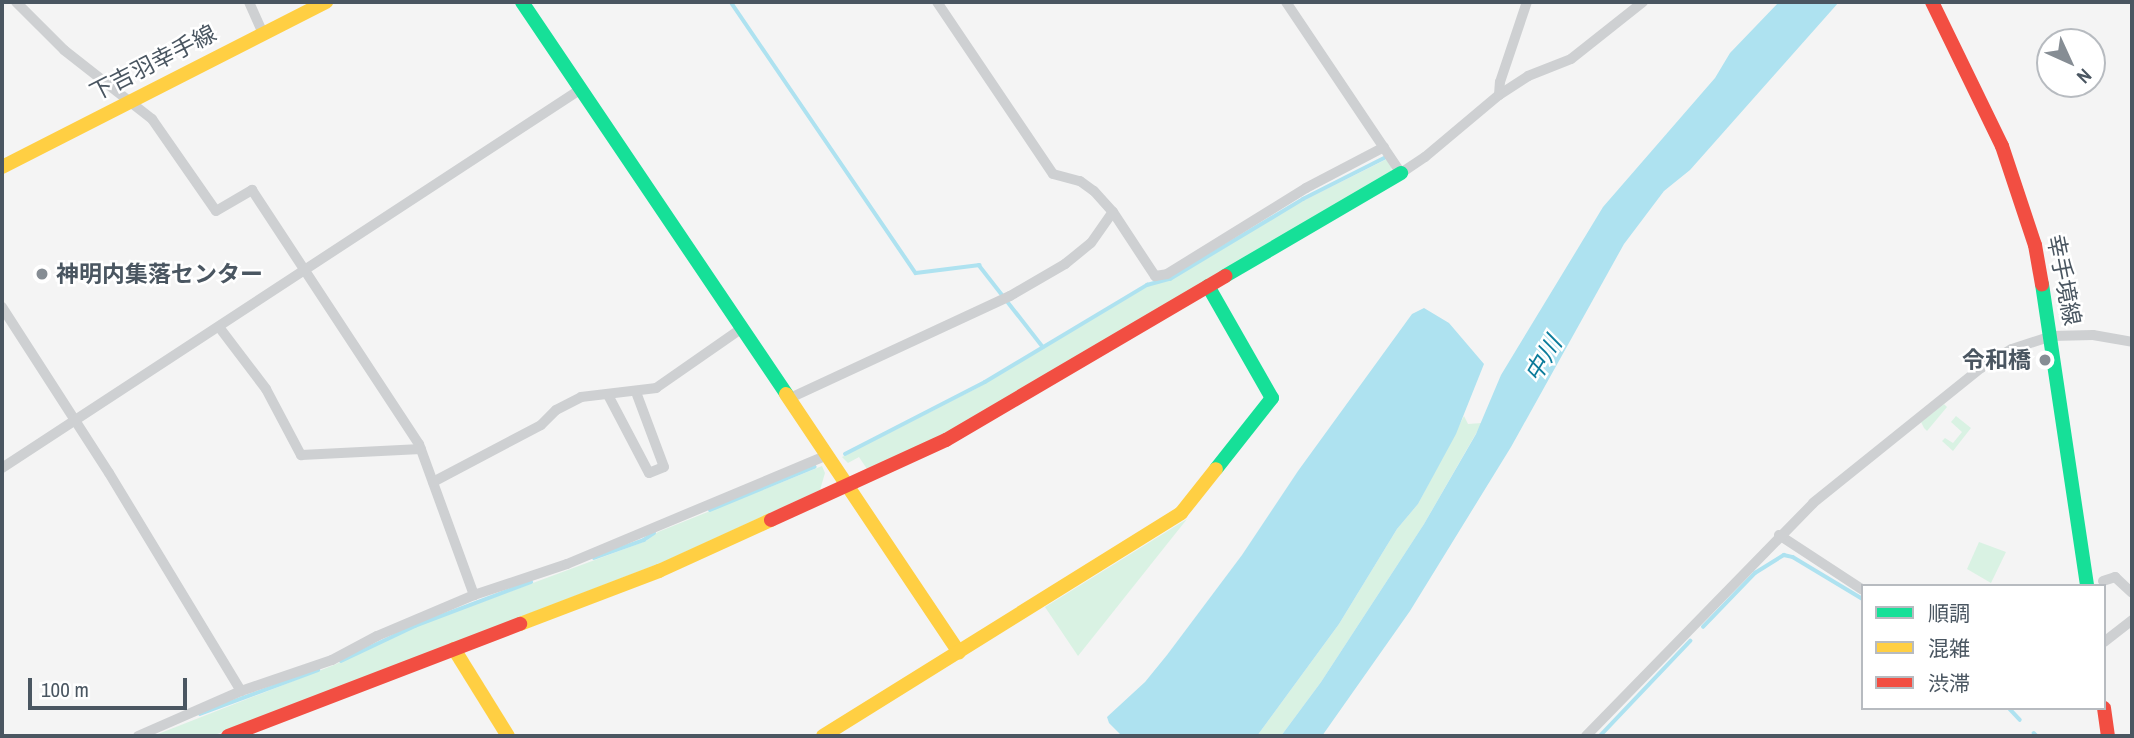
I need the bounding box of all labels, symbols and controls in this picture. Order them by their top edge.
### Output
street label: 下吉羽幸手線 [85,19,221,107]
north arrow [2036,28,2106,98]
text: N [2071,63,2098,90]
street label: 幸手境線 [2042,232,2086,328]
place label: 神明内集落センター [56,260,263,288]
marker: 神明内集落センター [34,266,50,282]
water label: 中川 [1518,331,1568,387]
place label: 令和橋 [1962,346,2031,374]
marker: 令和橋 [2037,352,2053,368]
legend [1861,584,2106,710]
text: 順調 [1928,599,1970,628]
text: 混雑 [1928,634,1970,663]
scale bar [32,664,191,708]
text: 渋滞 [1928,669,1970,698]
text: 100 m [41,675,89,704]

